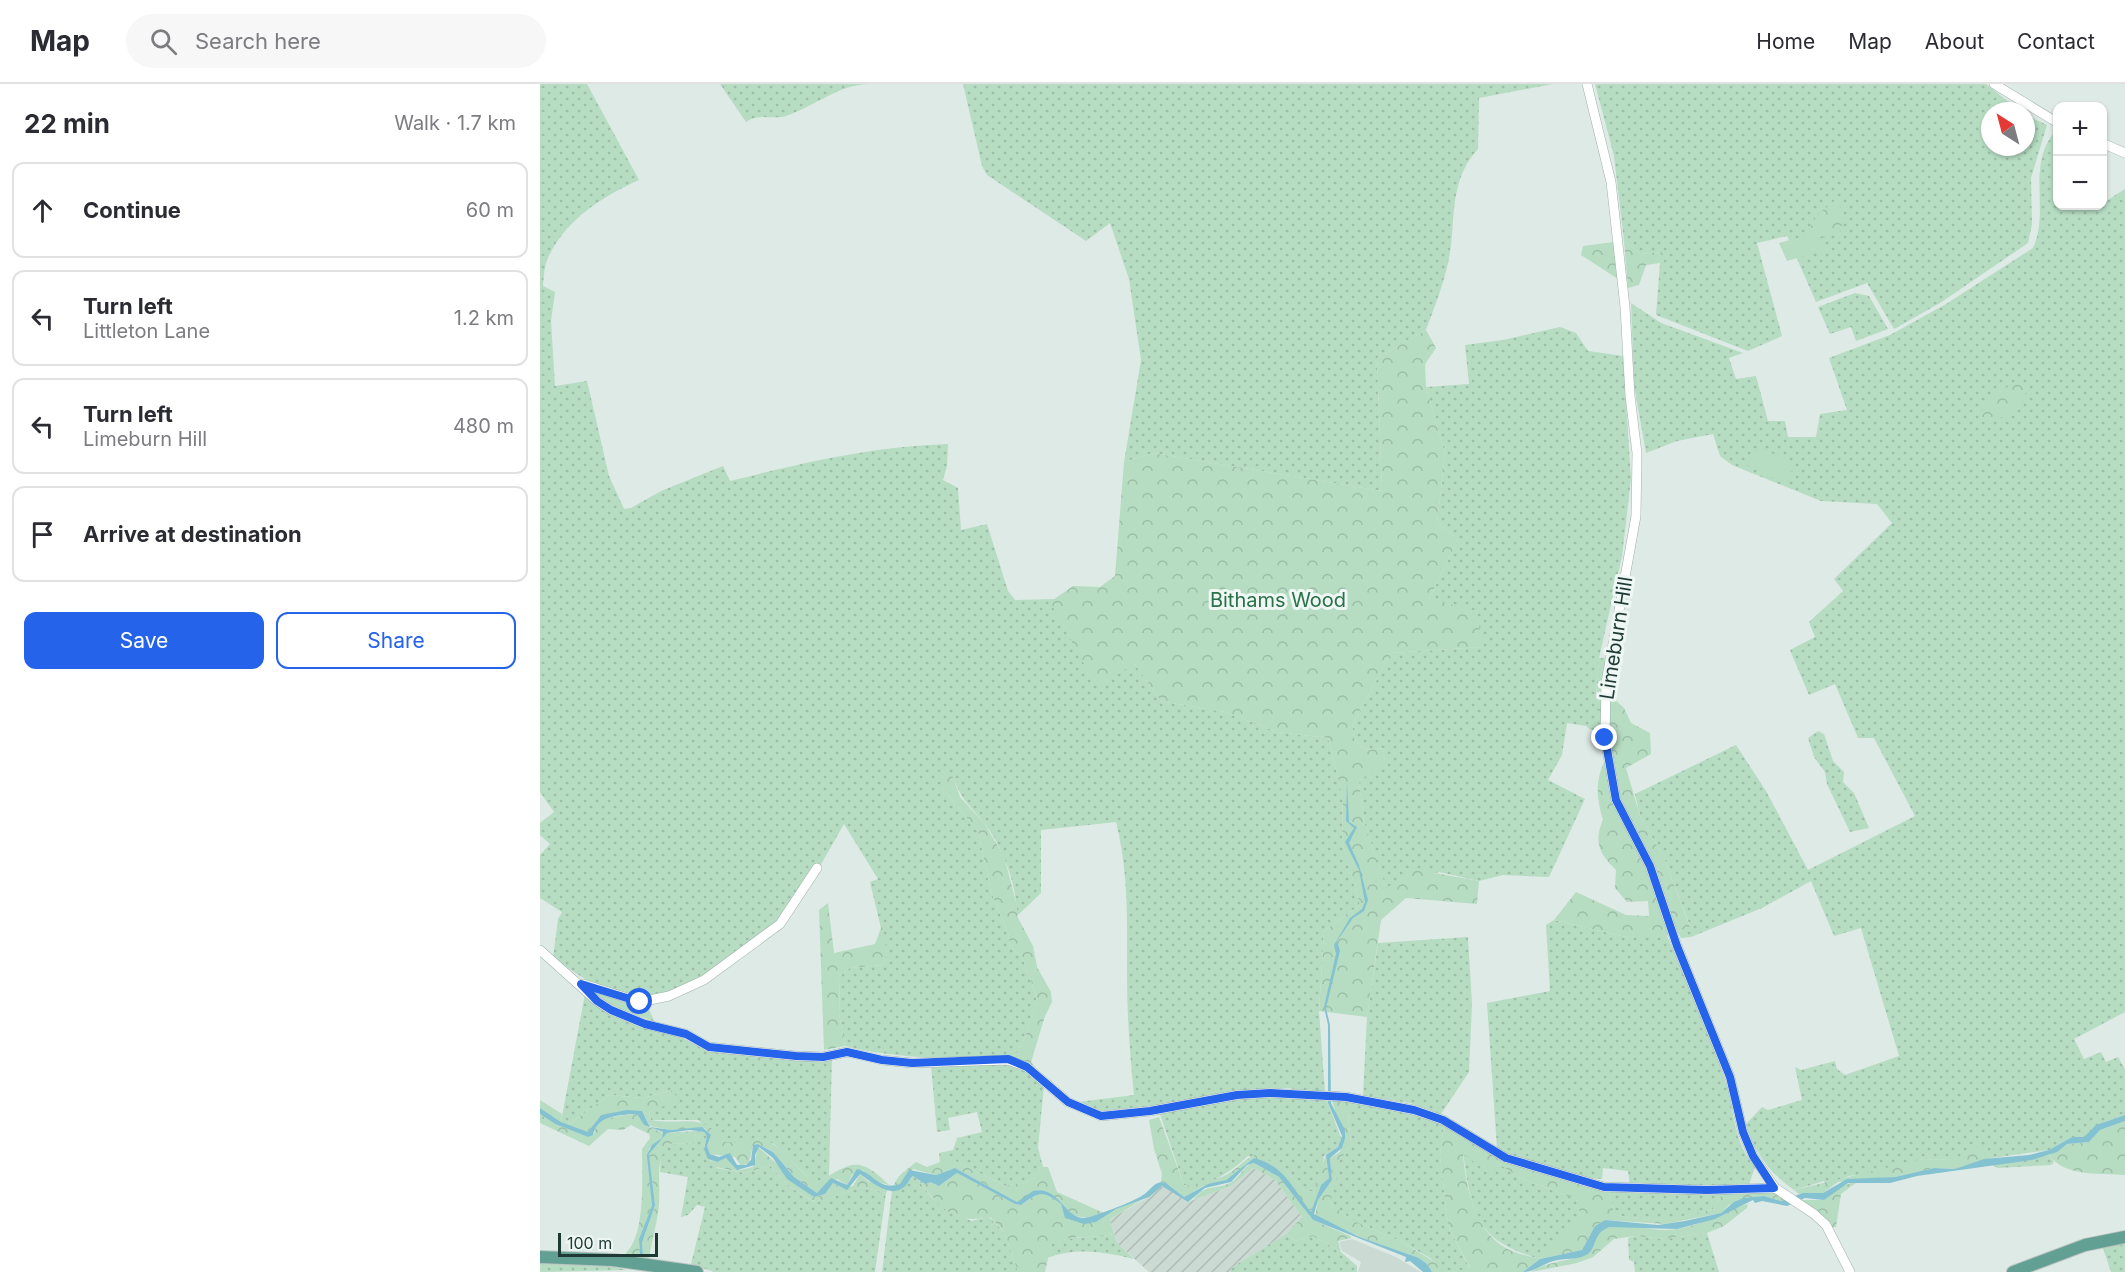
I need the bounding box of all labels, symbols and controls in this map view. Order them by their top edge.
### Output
search box [126,14,546,68]
text: Map [30,24,90,58]
icon: search [147,25,180,58]
text: Search here [195,28,321,54]
text: Home [1756,29,1815,54]
text: Map [1848,29,1892,54]
text: About [1925,29,1984,54]
text: Contact [2017,29,2095,54]
north arrow [1981,102,2035,156]
map controls [2053,102,2107,210]
button: + [2053,102,2107,156]
text: 22 min [24,108,110,139]
text: Walk · 1.7 km [394,111,516,135]
button: − [2053,156,2107,210]
icon: ahead [26,194,59,227]
text: Continue [83,197,181,223]
text: 60 m [466,198,514,222]
text: Turn left [83,293,173,319]
icon: left [26,302,59,335]
text: 1.2 km [454,306,514,330]
text: Littleton Lane [83,319,210,343]
text: Turn left [83,401,173,427]
icon: left [26,410,59,443]
text: 480 m [453,414,514,438]
text: Limeburn Hill [83,427,207,451]
icon: arrive [26,518,59,551]
text: Arrive at destination [83,521,302,547]
street label: Limeburn Hill [1594,575,1638,701]
park label: Bithams Wood [1210,588,1346,612]
button: Save [24,612,264,669]
button: Share [276,612,516,669]
route end [1591,724,1617,750]
route start [626,988,652,1014]
scale bar [558,1230,658,1258]
text: 100 m [567,1233,612,1253]

